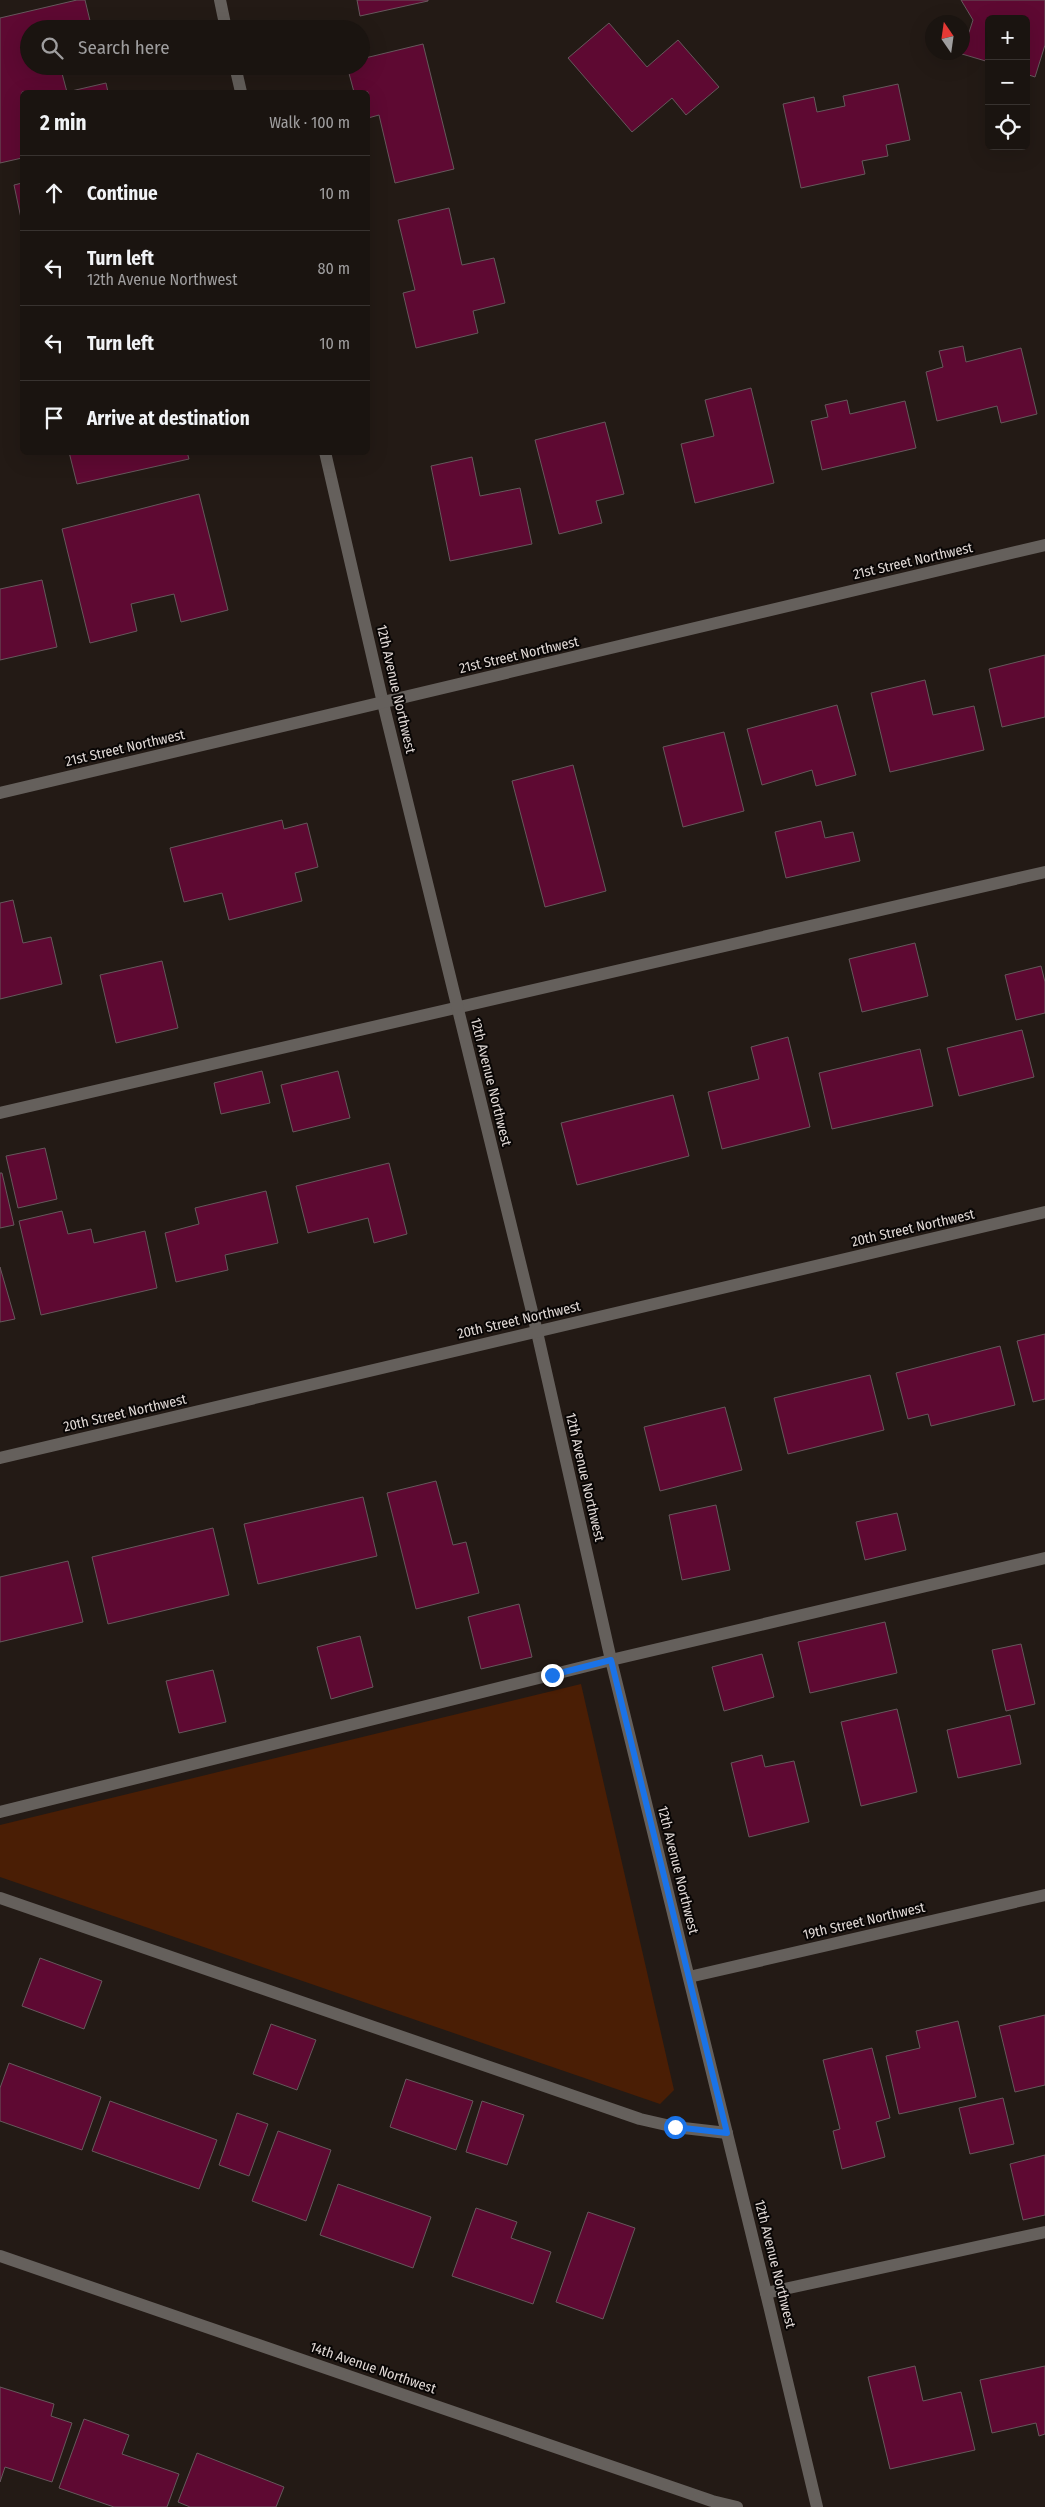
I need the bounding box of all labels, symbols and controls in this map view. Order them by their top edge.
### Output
north arrow [925,15,970,60]
map controls [985,15,1030,150]
button: + [985,15,1030,60]
search box [20,20,370,75]
icon: search [38,34,66,62]
text: Search here [78,36,170,59]
button: − [985,60,1030,105]
button: locate [985,105,1030,150]
text: 2 min [40,110,87,136]
text: Walk · 100 m [269,113,350,132]
icon: ahead [40,179,68,207]
text: Continue [87,182,158,205]
text: 10 m [319,184,350,203]
text: Turn left [87,247,154,270]
icon: left [40,254,68,282]
text: 80 m [318,259,350,278]
text: 12th Avenue Northwest [87,270,237,289]
icon: left [40,329,68,357]
text: Turn left [87,332,154,355]
text: 10 m [319,334,350,353]
icon: arrive [40,404,68,432]
text: Arrive at destination [87,407,250,430]
street label: 21st Street Northwest [852,539,975,583]
street label: 12th Avenue Northwest [373,623,419,755]
street label: 21st Street Northwest [458,633,581,677]
street label: 21st Street Northwest [64,726,187,770]
street label: 12th Avenue Northwest [467,1016,515,1148]
street label: 20th Street Northwest [850,1205,977,1250]
street label: 20th Street Northwest [456,1297,583,1342]
street label: 20th Street Northwest [62,1390,189,1435]
street label: 12th Avenue Northwest [562,1411,608,1543]
route end [541,1664,564,1687]
street label: 12th Avenue Northwest [654,1804,702,1936]
street label: 19th Street Northwest [801,1899,927,1943]
route start [664,2116,687,2139]
street label: 12th Avenue Northwest [751,2198,799,2330]
street label: 14th Avenue Northwest [308,2338,439,2398]

